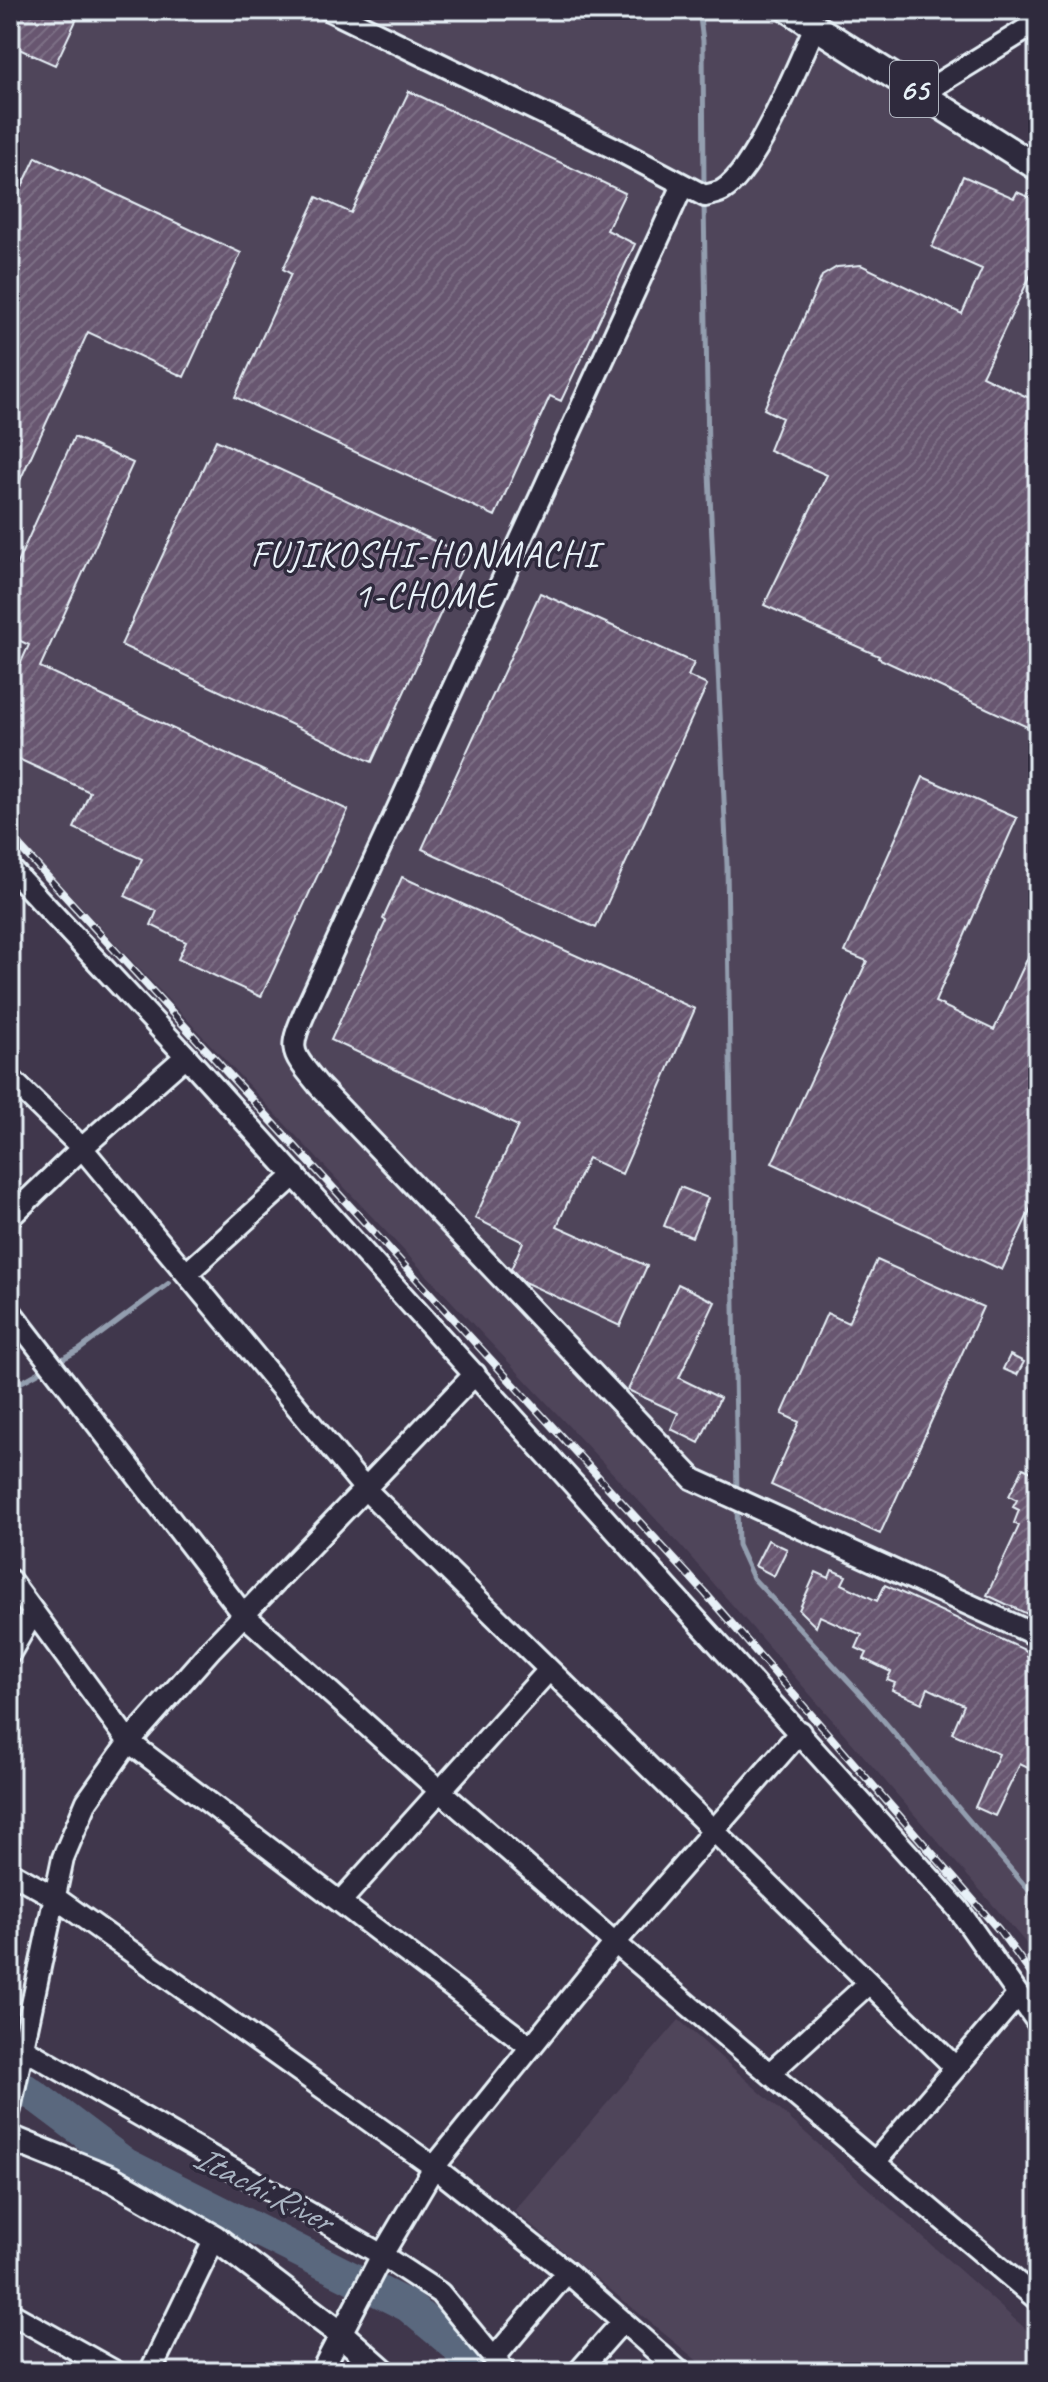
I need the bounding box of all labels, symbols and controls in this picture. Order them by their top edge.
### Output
road number: 65 [890,61,938,117]
district label: FUJIKOSHI-HONMACHI 1-CHOME [250,531,605,618]
water label: Itachi River [186,2134,345,2245]

